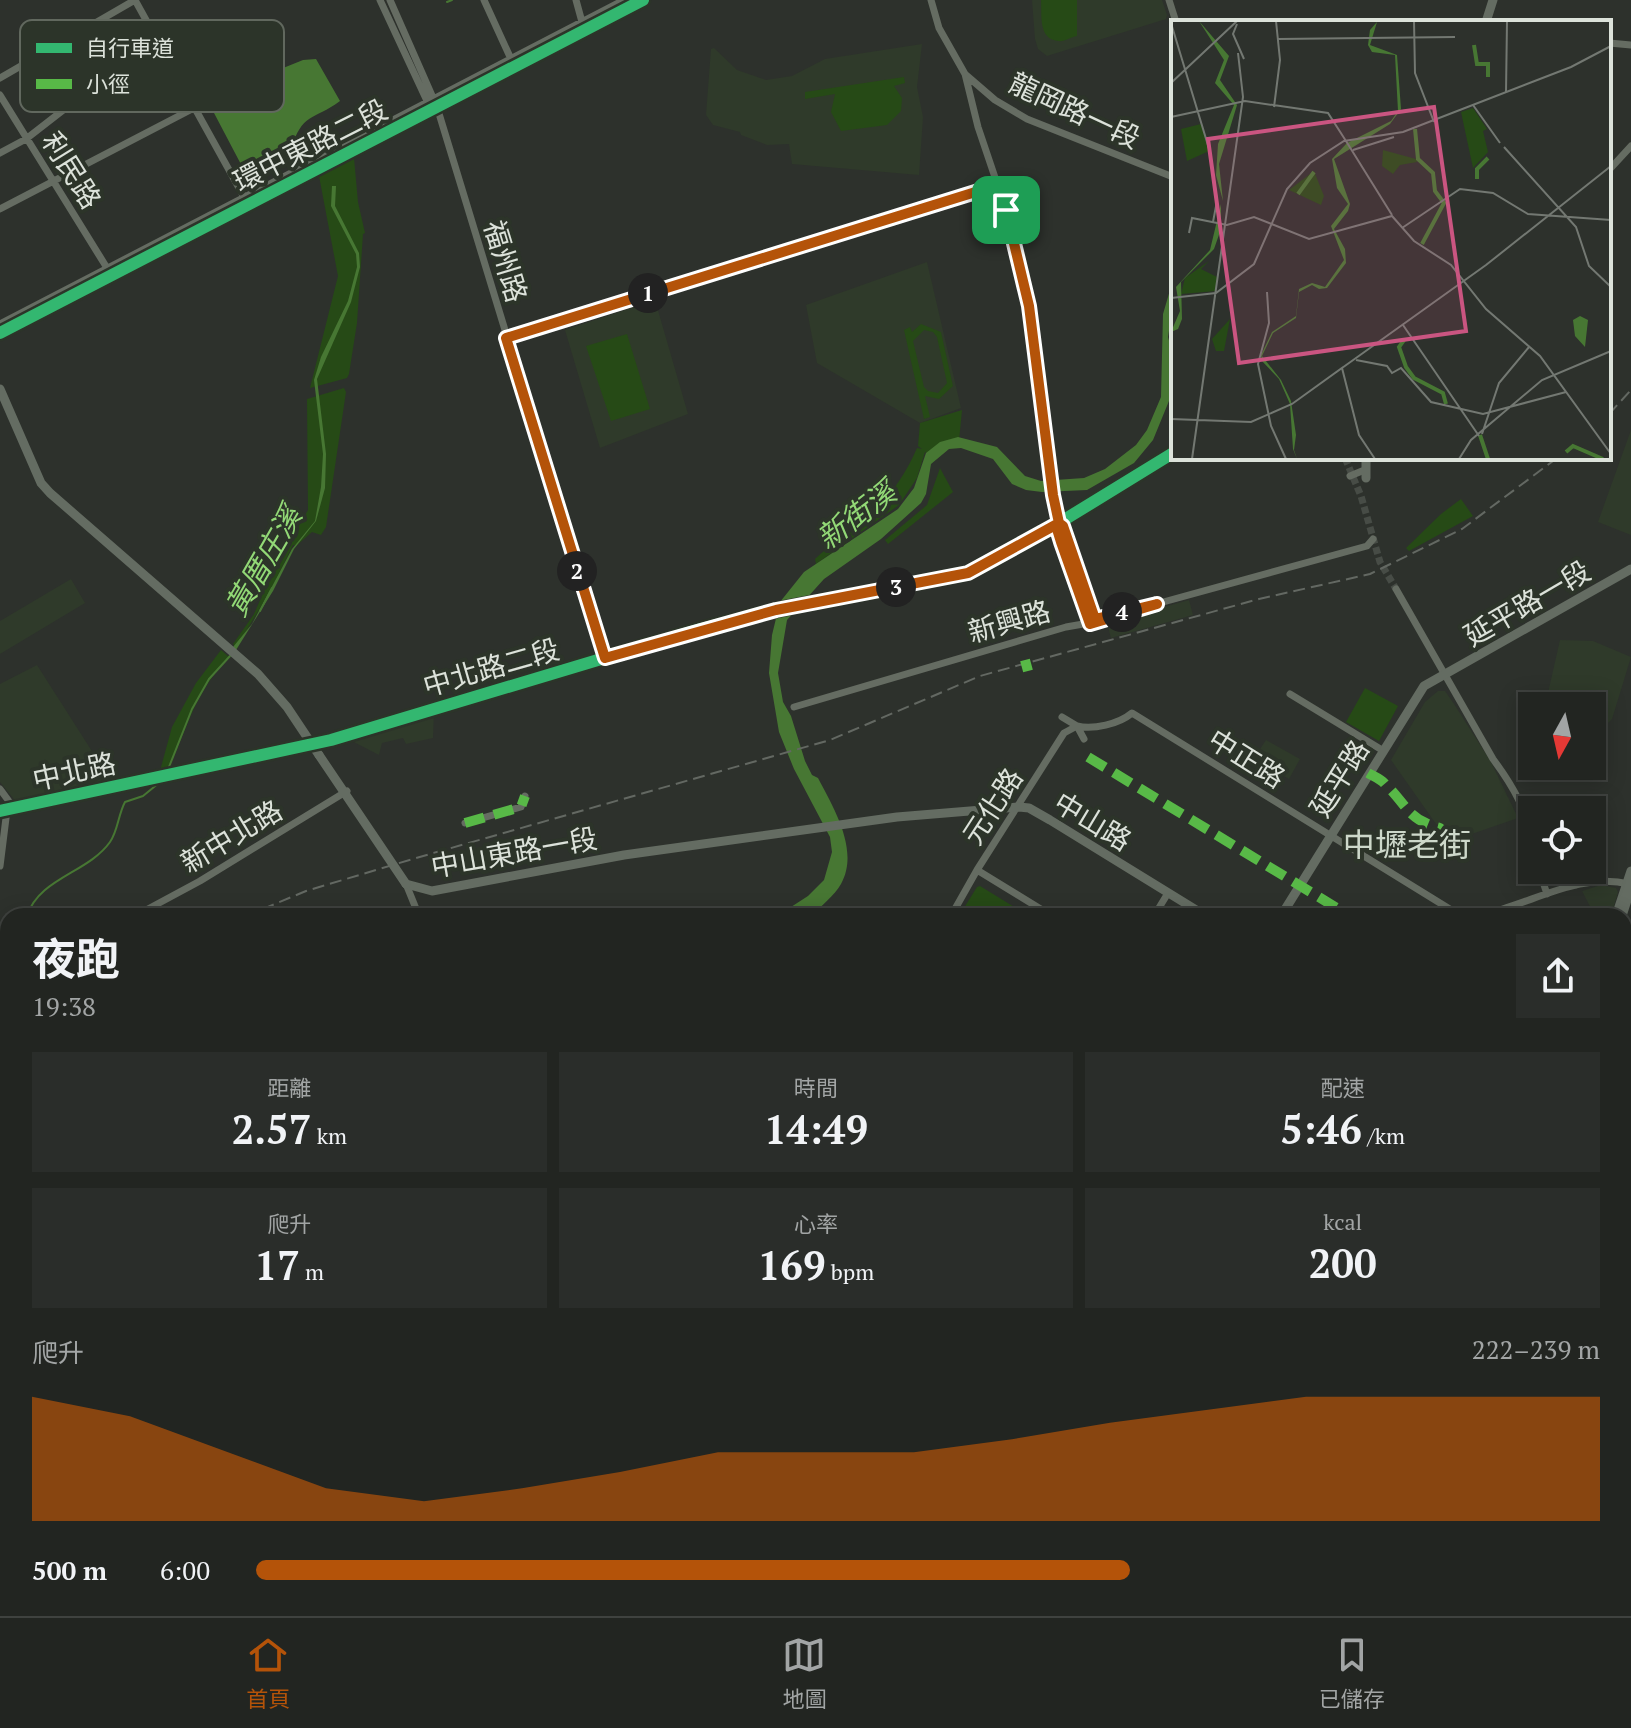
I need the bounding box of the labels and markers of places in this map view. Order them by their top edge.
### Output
pin [972,176,1040,244]
pin: 1 [628,273,668,313]
pin: 2 [557,551,597,591]
pin: 3 [876,567,916,607]
pin: 4 [1102,592,1142,632]

